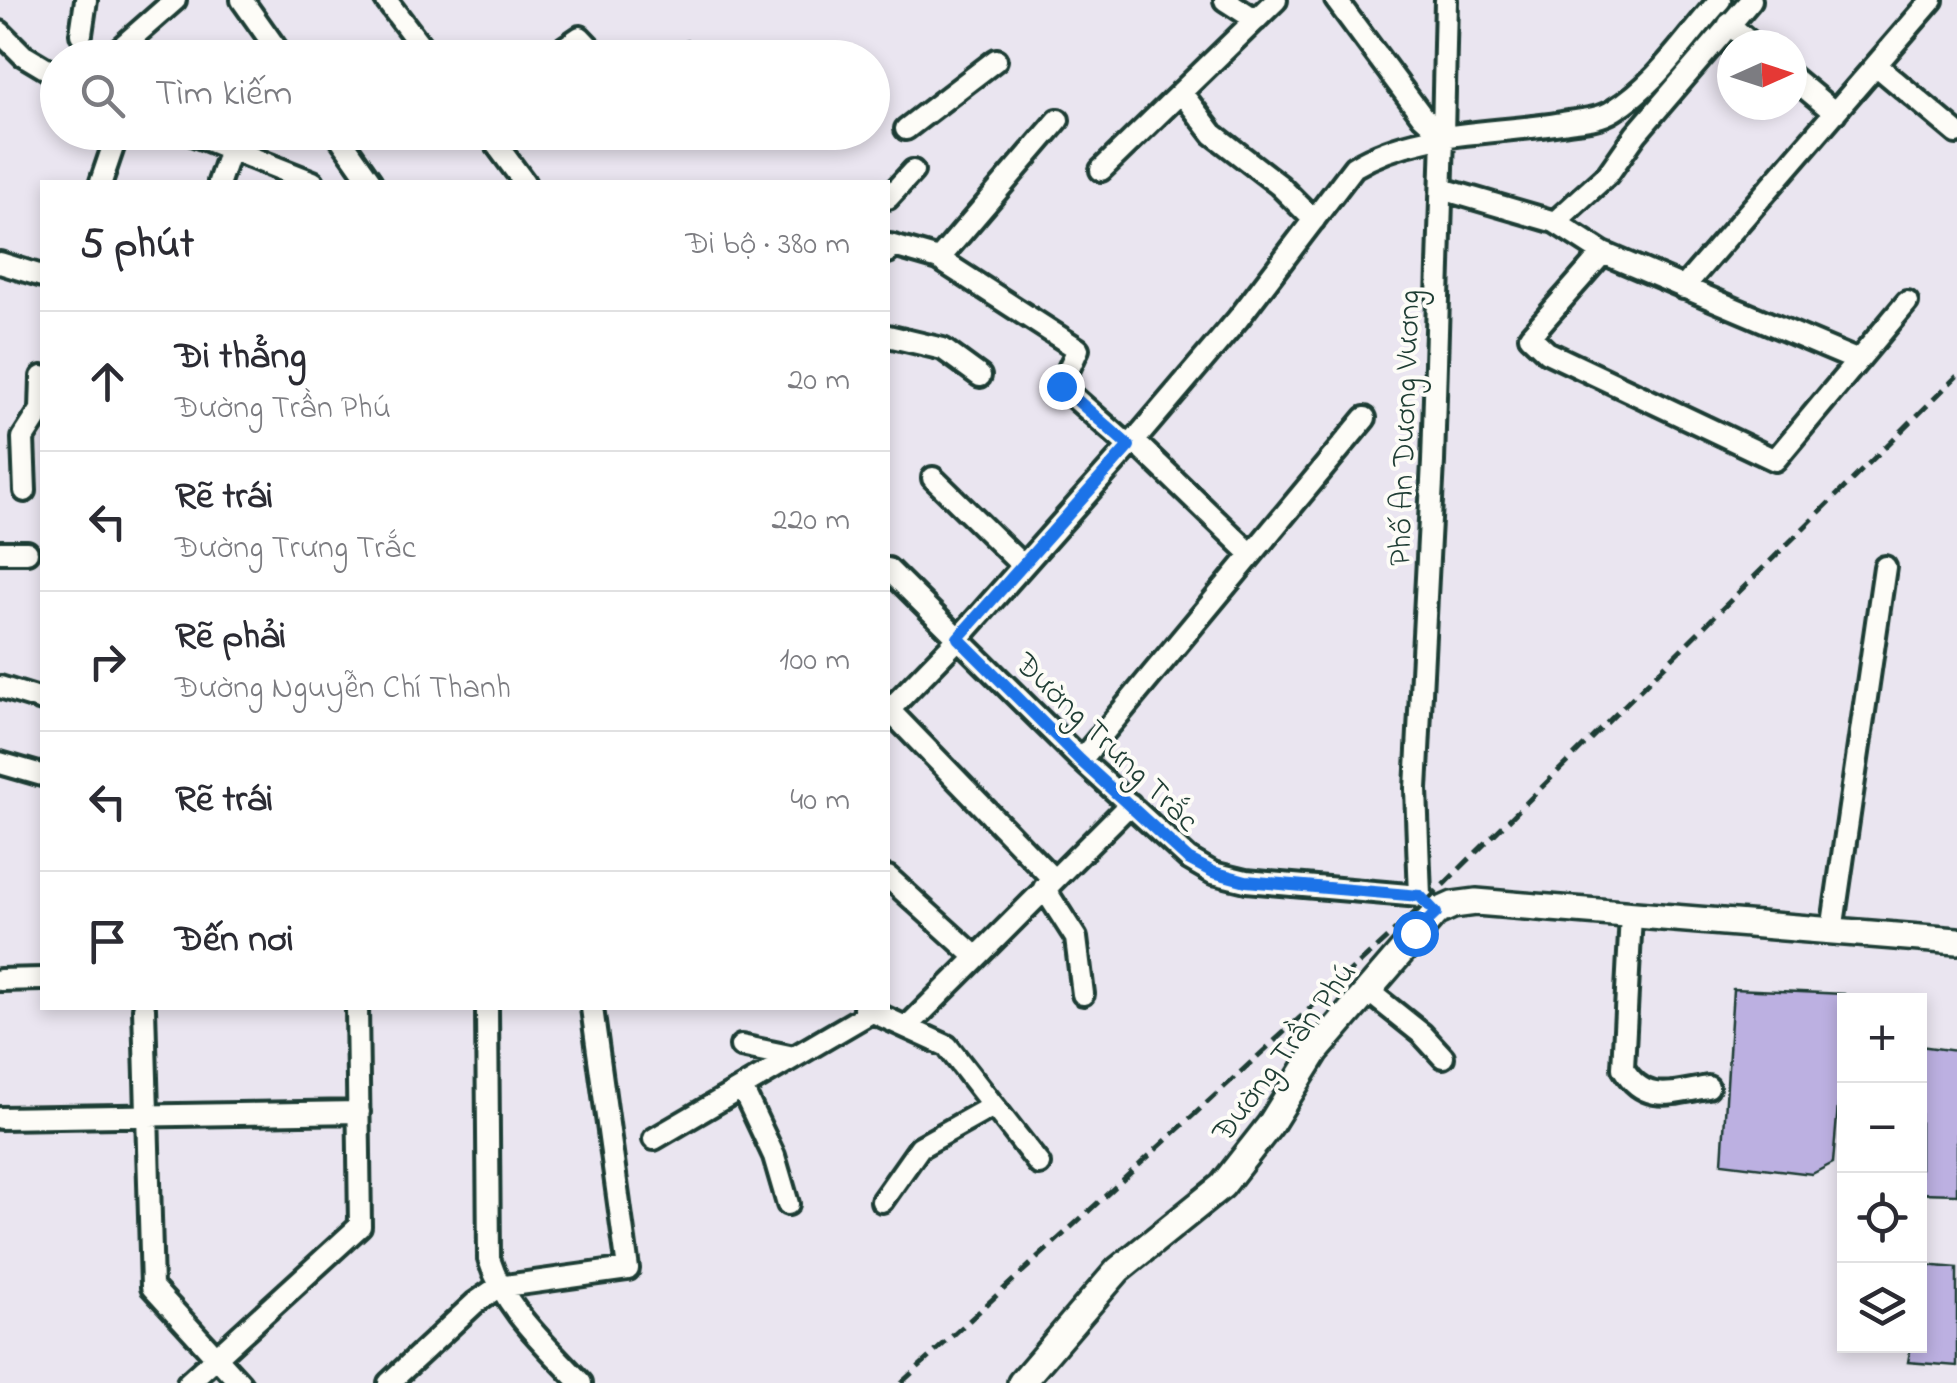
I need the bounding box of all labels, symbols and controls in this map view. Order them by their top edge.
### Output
north arrow [1717,30,1807,120]
search box [40,40,890,150]
text: Tìm kiếm [155,67,293,123]
icon: search [75,68,130,123]
text: 5 phút [80,215,194,276]
text: Đi bộ · 380 m [686,222,850,269]
street label: Phố An Dương Vương [1378,289,1435,567]
text: Đi thẳng [175,330,306,386]
icon: ahead [80,354,135,409]
text: 20 m [787,358,850,405]
route end [1039,364,1085,410]
text: Đường Trần Phú [175,386,391,433]
text: Rẽ trái [175,470,273,526]
icon: left [80,494,135,549]
text: 220 m [772,498,850,545]
text: Đường Trưng Trắc [175,526,416,573]
text: Rẽ phải [175,610,286,666]
icon: right [80,634,135,689]
text: 100 m [779,638,850,685]
street label: Đường Trưng Trắc [1002,642,1209,845]
text: Đường Nguyễn Chí Thanh [175,666,511,713]
text: Rẽ trái [175,773,273,829]
icon: left [80,774,135,829]
text: 40 m [790,778,850,825]
route start [1393,911,1439,957]
text: Đến nơi [175,913,293,969]
icon: arrive [80,914,135,969]
street label: Đường Trần Phú [1201,953,1370,1154]
map controls [1837,993,1927,1353]
button: + [1837,993,1927,1083]
button: − [1837,1083,1927,1173]
button: locate [1837,1173,1927,1263]
button: layers [1837,1263,1927,1353]

